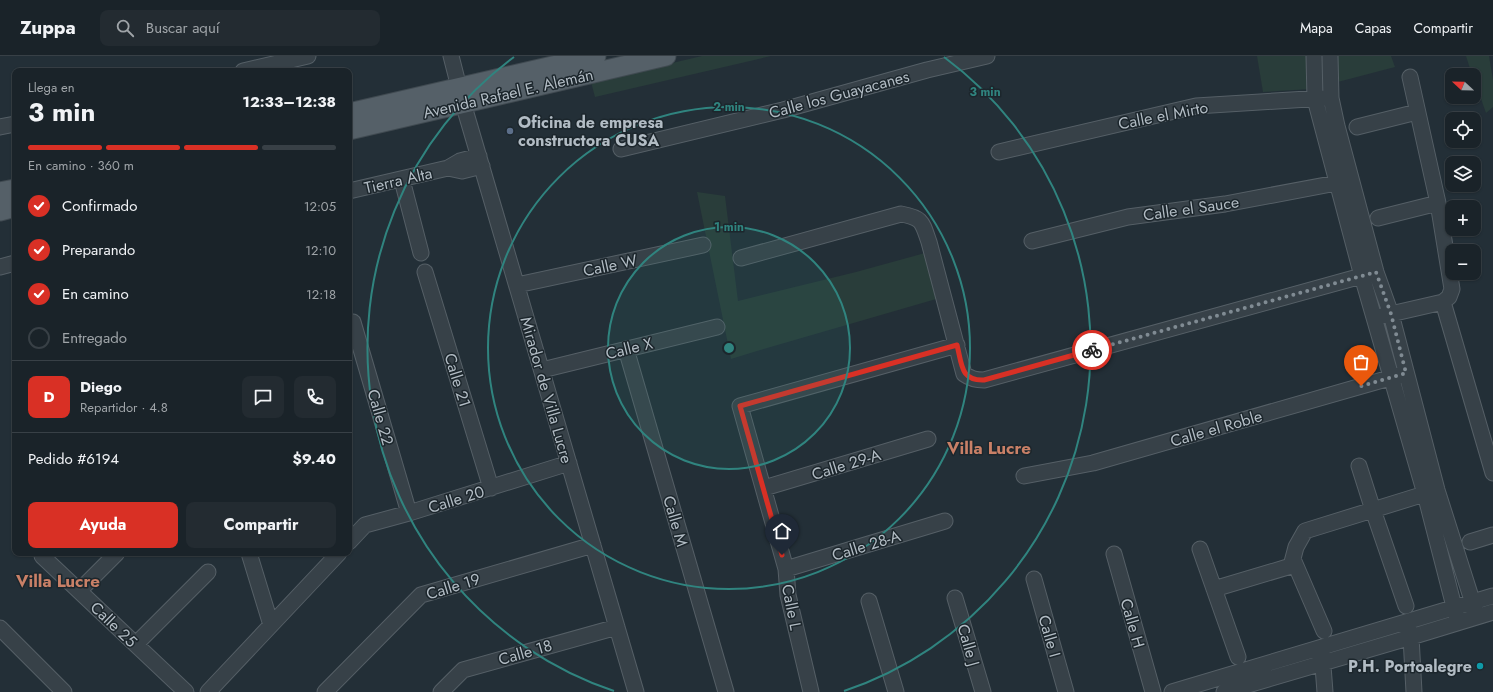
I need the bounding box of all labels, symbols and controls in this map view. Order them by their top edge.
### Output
search box [100,10,380,46]
text: Zuppa [20,14,76,41]
icon: search [114,17,136,39]
text: Buscar aquí [146,17,220,39]
text: Mapa [1300,18,1333,38]
text: Capas [1355,18,1392,38]
text: Compartir [1414,18,1473,38]
street label: Avenida Rafael E. Alemán [421,63,596,124]
street label: Calle los Guayacanes [766,65,912,124]
north arrow [1445,68,1481,104]
map controls [1445,68,1481,280]
text: Llega en [28,78,75,97]
text: 3 min [969,83,1001,101]
text: 12:33–12:38 [242,91,336,113]
text: 3 min [28,93,95,131]
street label: Calle el Mirto [1116,95,1210,135]
text: 2 min [713,98,745,116]
place label: Oficina de empresa constructora CUSA [518,111,663,152]
button: locate [1445,112,1481,148]
marker: Oficina de empresa constructora CUSA [505,126,515,136]
text: En camino · 360 m [28,156,134,175]
button: layers [1445,156,1481,192]
street label: Tierra Alta [362,162,434,199]
street label: Calle el Sauce [1142,190,1240,227]
icon: check [28,195,50,217]
text: Confirmado [62,195,137,217]
text: 12:05 [304,197,336,216]
button: + [1445,200,1481,236]
text: 1 min [714,218,744,236]
icon: check [28,239,50,261]
text: Preparando [62,239,135,261]
text: 12:10 [305,241,336,260]
button: − [1445,244,1481,280]
street label: Calle W [581,249,639,282]
icon: check [28,283,50,305]
text: En camino [62,283,129,305]
text: 12:18 [306,285,336,304]
street label: Mirador de Villa Lucre [515,314,578,466]
text: Entregado [62,327,127,349]
courier [1072,330,1112,370]
street label: Calle X [603,331,655,365]
icon: bike [1081,339,1103,361]
centre of rings [722,341,736,355]
pin [1344,345,1378,386]
street label: Calle 21 [438,350,477,410]
icon: bag [1350,351,1372,373]
text: Diego [80,376,122,398]
button: chat [242,376,284,418]
button: phone [294,376,336,418]
text: D [44,386,55,408]
street label: Calle 22 [362,386,399,448]
text: Repartidor · 4.8 [80,398,168,417]
street label: Calle el Roble [1168,404,1265,453]
district label: Villa Lucre [946,436,1031,460]
street label: Calle 29-A [809,443,884,486]
text: Pedido #6194 [28,448,119,470]
text: $9.40 [292,448,336,470]
street label: Calle 20 [425,480,487,519]
street label: Calle M [657,493,694,549]
button: Ayuda [28,502,178,548]
button: Compartir [186,502,336,548]
pin [765,514,799,555]
icon: home [771,520,793,542]
street label: Calle 28-A [829,524,904,567]
street label: Calle 19 [423,567,483,606]
district label: Villa Lucre [15,569,100,593]
street label: Calle L [776,582,807,633]
street label: Calle 25 [85,596,142,652]
street label: Calle H [1115,596,1151,651]
street label: Calle I [1033,612,1066,660]
street label: Calle J [952,621,985,669]
street label: Calle 18 [496,634,555,671]
place label: P.H. Portoalegre [1348,655,1472,678]
marker: P.H. Portoalegre [1475,661,1485,671]

